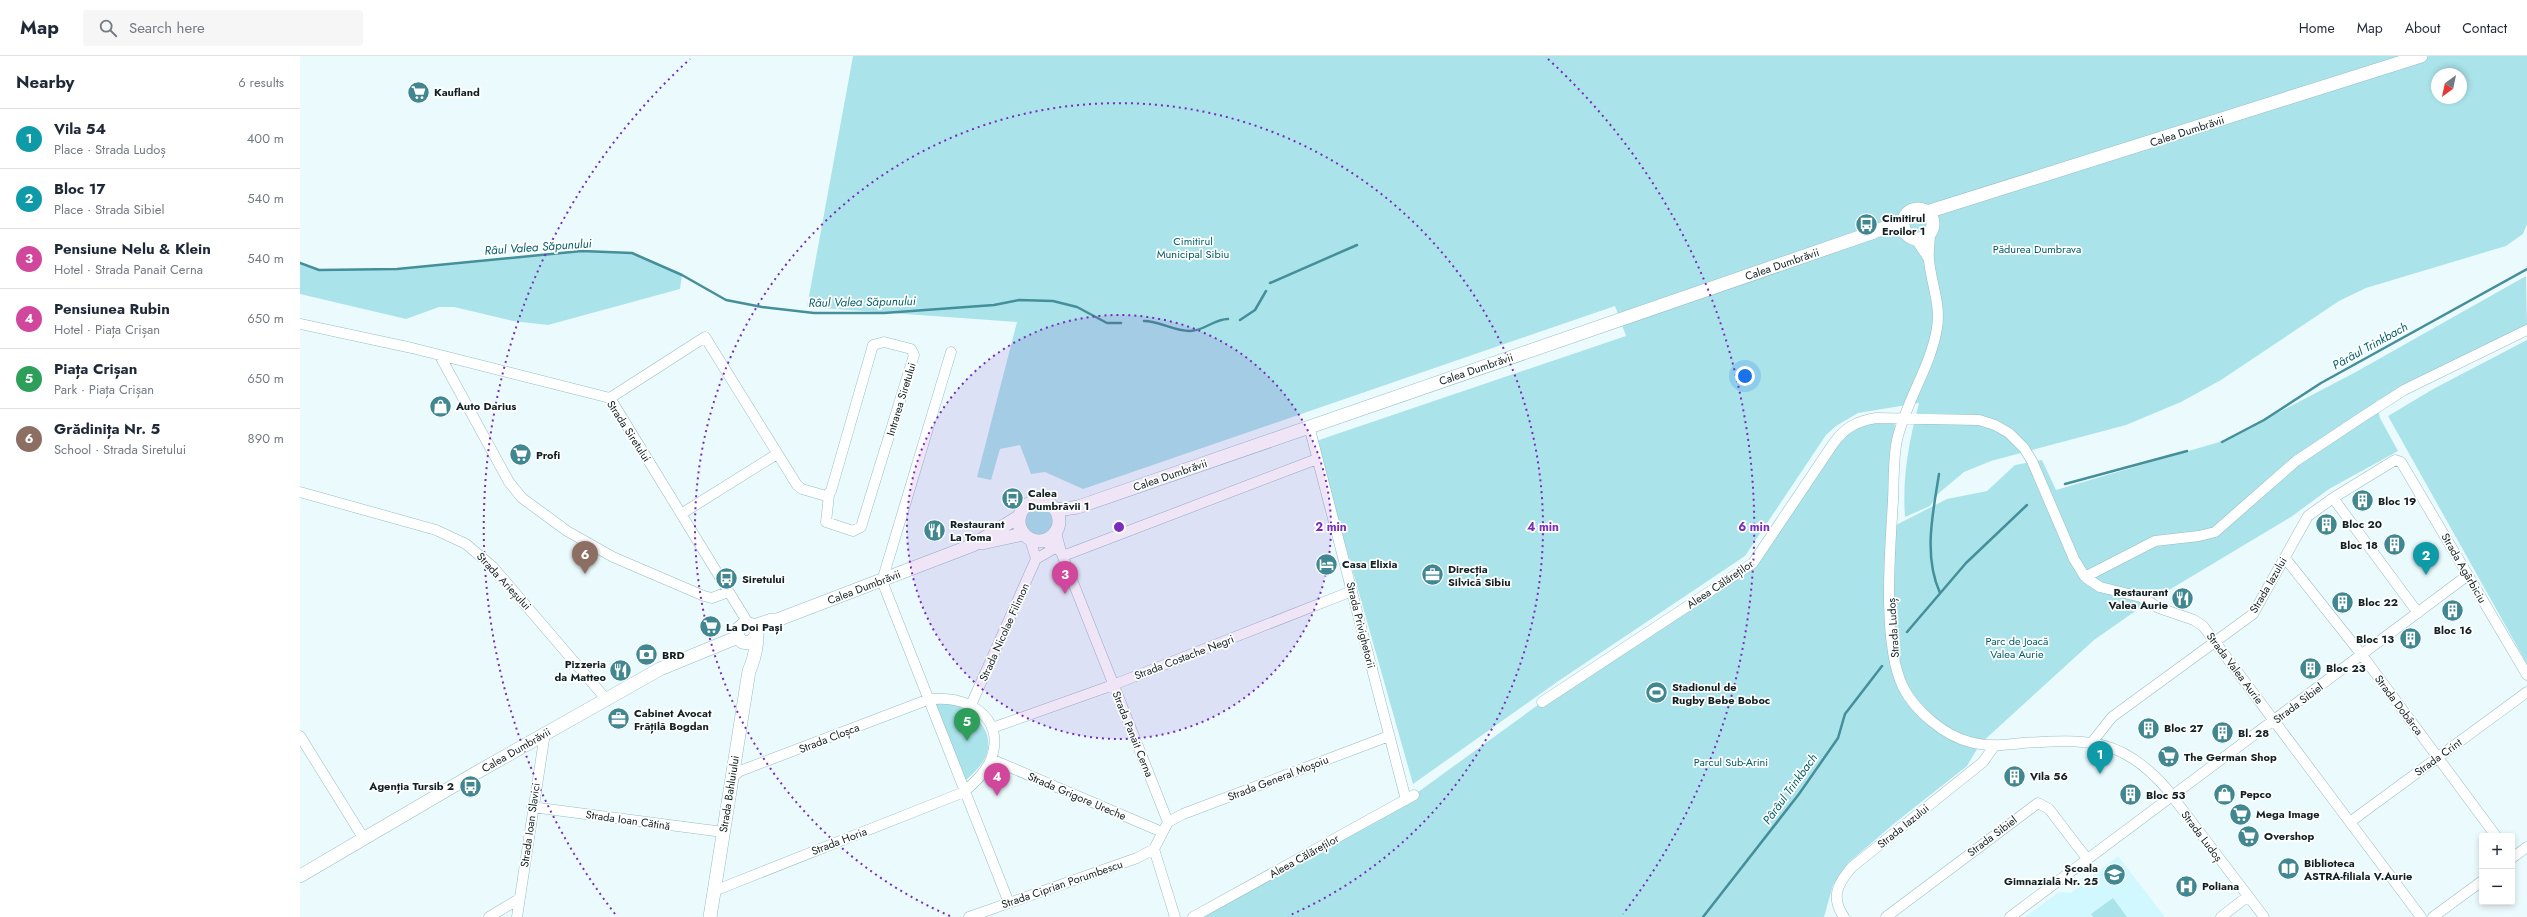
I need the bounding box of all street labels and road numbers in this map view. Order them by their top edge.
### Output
street label: Calea Dumbrăvii [2148,111,2226,151]
street label: Calea Dumbrăvii [1743,244,1821,284]
street label: Calea Dumbrăvii [1437,349,1515,389]
street label: Intrarea Siretului [882,360,920,438]
street label: Strada Siretului [603,397,655,465]
street label: Calea Dumbrăvii [1131,455,1209,495]
street label: Strada Agârbiciu [2438,530,2490,606]
street label: Strada Arieșului [473,549,535,613]
street label: Strada Iazului [2245,554,2291,616]
street label: Aleea Călăreților [1683,556,1757,612]
street label: Calea Dumbrăvii [825,566,903,608]
street label: Strada Nicolae Filimon [975,580,1033,684]
street label: Strada Privighetorii [1343,580,1380,670]
street label: Strada Ludoș [1883,597,1903,658]
street label: Strada Valea Aurie [2203,629,2267,707]
street label: Strada Costache Negri [1132,631,1236,683]
street label: Strada Dobârca [2371,671,2427,739]
street label: Strada Sibiel [2270,679,2326,727]
street label: Strada Panait Cerna [1108,689,1158,779]
street label: Strada Cloșca [796,719,862,757]
street label: Calea Dumbrăvii [479,724,554,776]
street label: Strada Crint [2411,734,2465,780]
street label: Strada General Moșoiu [1225,751,1331,805]
street label: Strada Bahluiului [715,754,743,834]
street label: Strada Grigore Ureche [1025,768,1129,824]
street label: Strada Ioan Slavici [516,782,544,868]
street label: Strada Iazului [1874,800,1932,852]
street label: Strada Ioan Cătină [585,806,671,834]
street label: Strada Ludoș [2178,807,2227,865]
street label: Strada Sibiel [1964,812,2020,860]
street label: Strada Horia [809,823,869,859]
street label: Aleea Călăreților [1266,830,1342,882]
street label: Strada Ciprian Porumbescu [999,856,1125,912]

